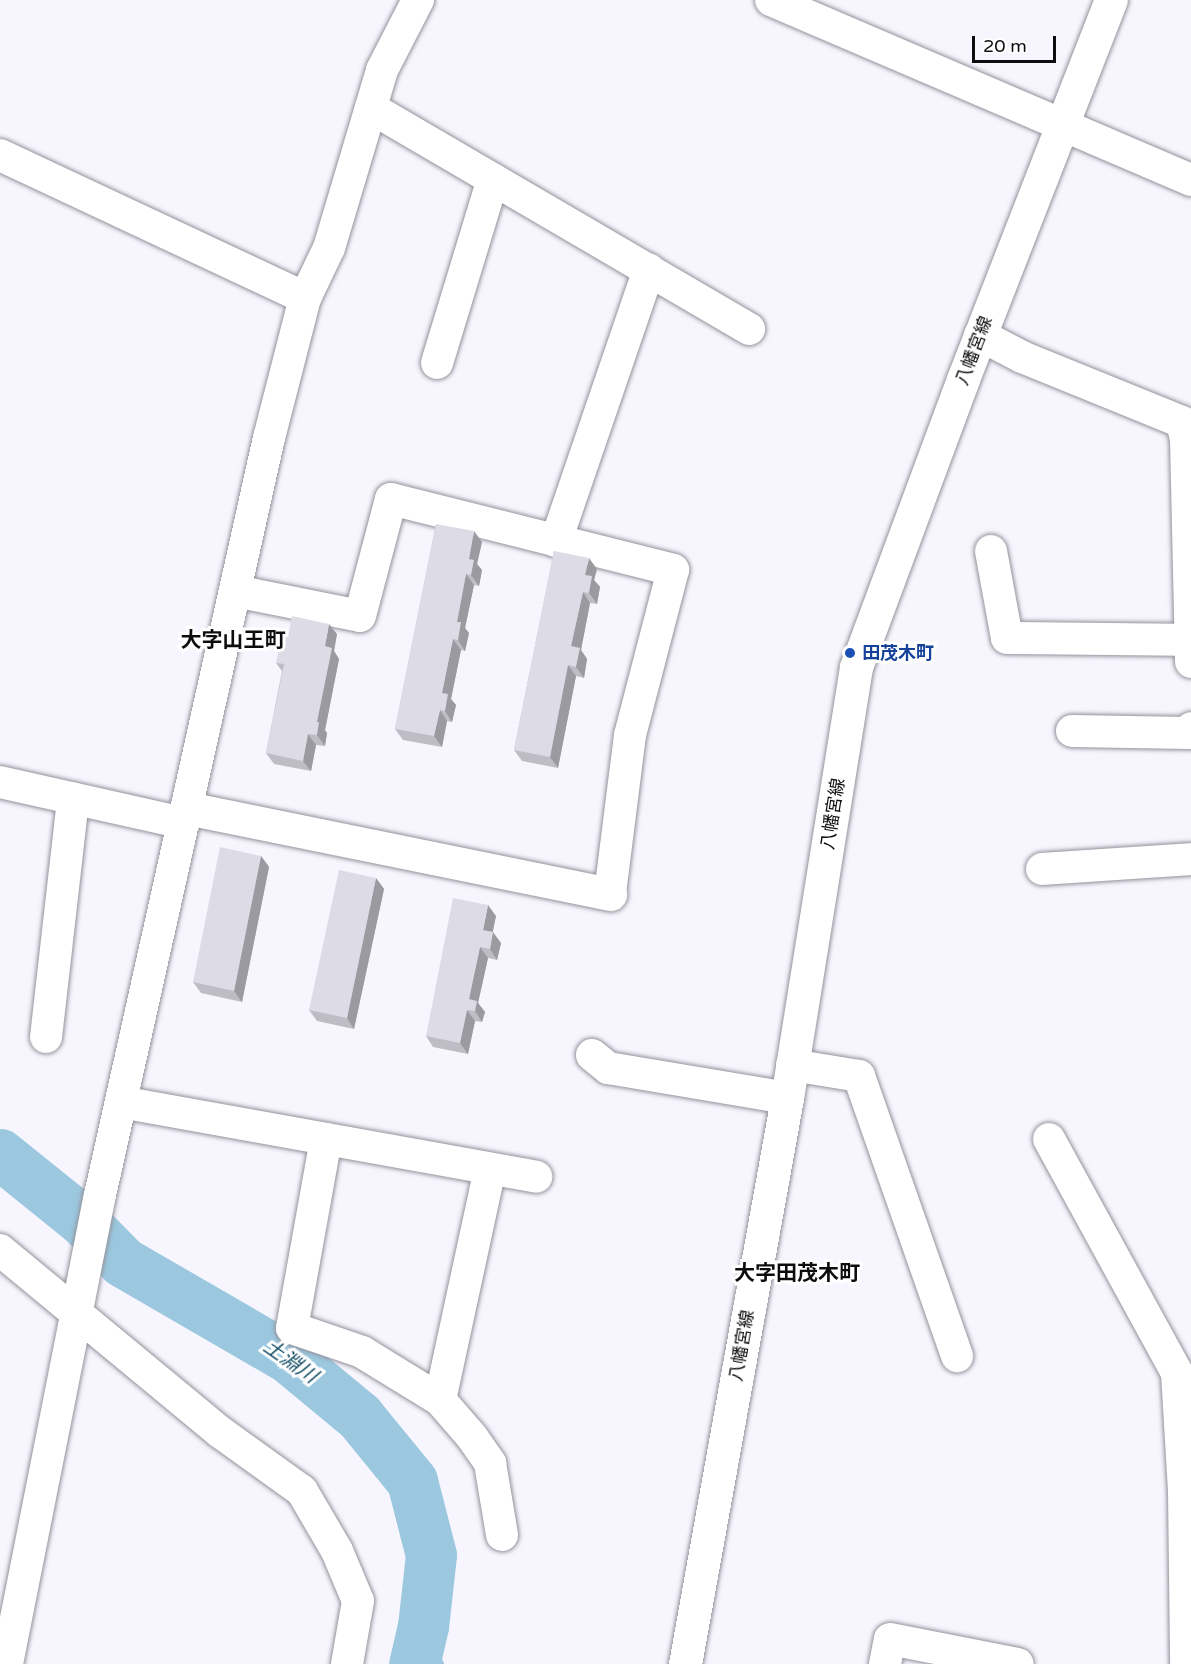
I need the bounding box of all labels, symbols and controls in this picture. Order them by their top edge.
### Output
scale bar [975,24,1059,62]
text: 20 m [983,35,1027,57]
street label: 八幡宮線 [951,314,997,388]
district label: 大字山王町 [181,628,285,654]
place label: 田茂木町 [862,642,934,664]
marker: 田茂木町 [843,646,857,660]
street label: 八幡宮線 [817,777,849,851]
district label: 大字田茂木町 [734,1261,860,1287]
street label: 八幡宮線 [725,1309,759,1383]
water label: 土淵川 [259,1335,321,1389]

